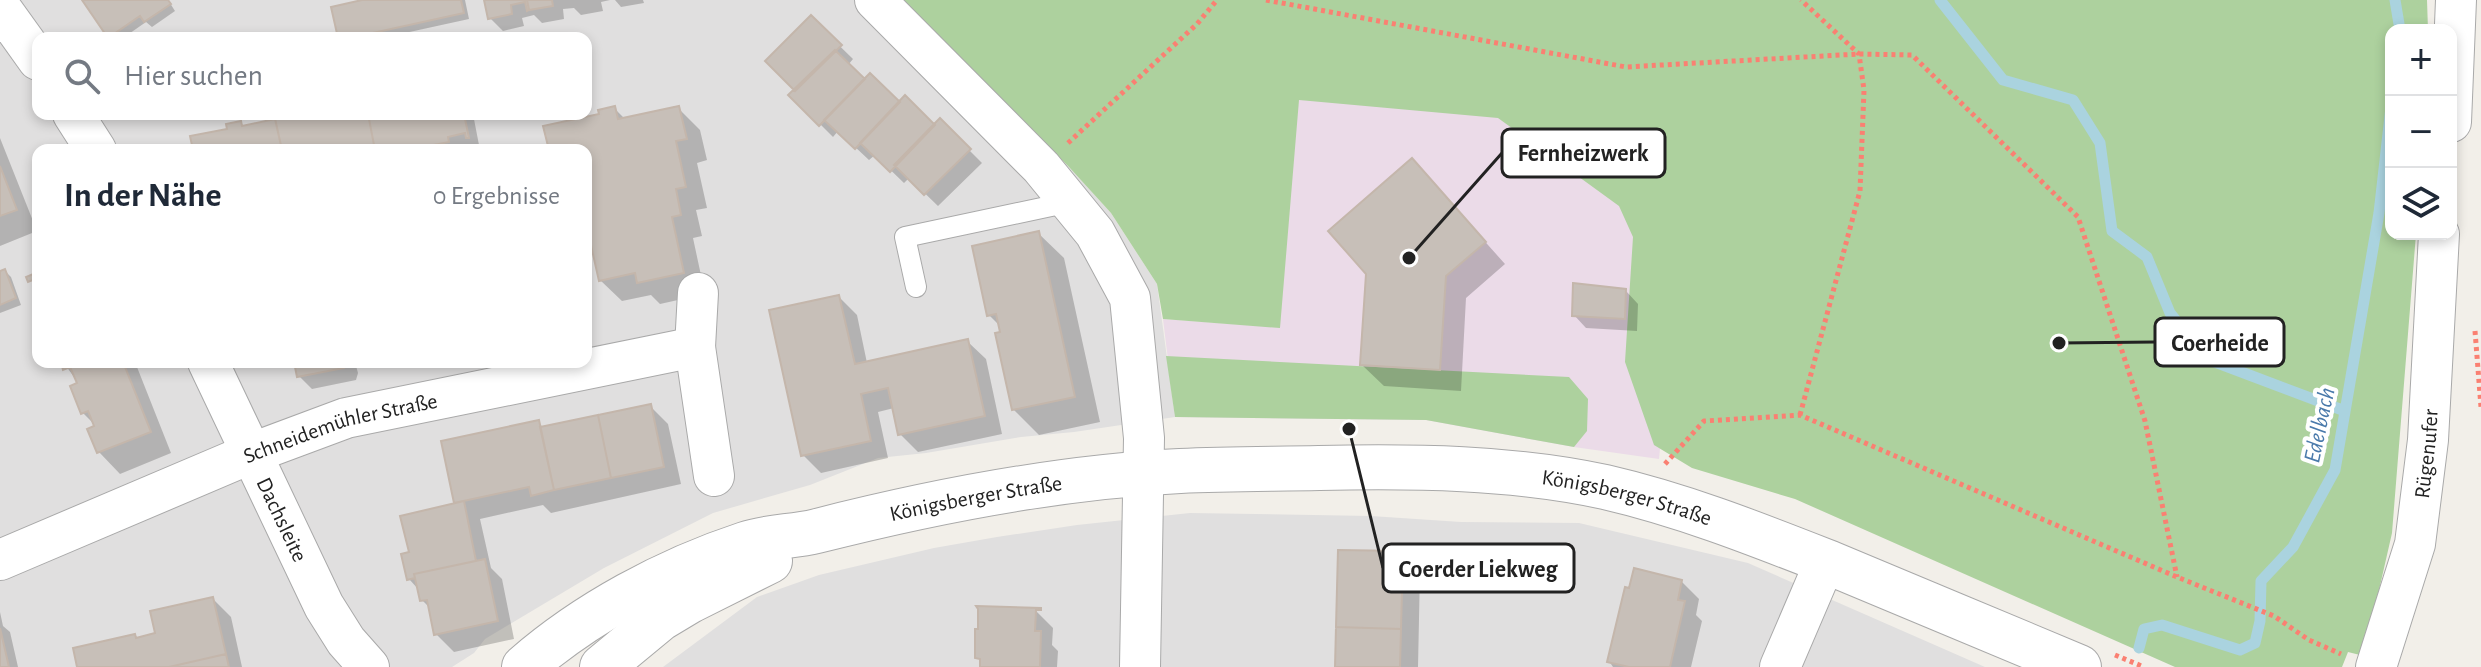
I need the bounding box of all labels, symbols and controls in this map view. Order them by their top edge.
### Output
map controls [2385,24,2457,240]
button: + [2385,24,2457,96]
search box [32,32,592,120]
icon: search [60,54,104,98]
text: Hier suchen [124,61,263,91]
button: − [2385,96,2457,168]
callout: Fernheizwerk [1502,129,1665,177]
text: Fernheizwerk [1517,142,1649,166]
button: layers [2385,168,2457,240]
text: In der Nähe [64,179,221,213]
text: 0 Ergebnisse [433,183,560,209]
callout: Coerheide [2155,318,2284,366]
text: Coerheide [2171,332,2269,356]
water label: Edelbach [2300,385,2340,465]
street label: Schneidemühler Straße [240,390,439,467]
street label: Rügenufer [2411,408,2442,500]
street label: Königsberger Straße [1540,466,1714,530]
street label: Königsberger Straße [888,472,1063,525]
street label: Dachsleite [252,474,311,565]
callout: Coerder Liekweg [1383,544,1574,592]
text: Coerder Liekweg [1399,558,1558,582]

